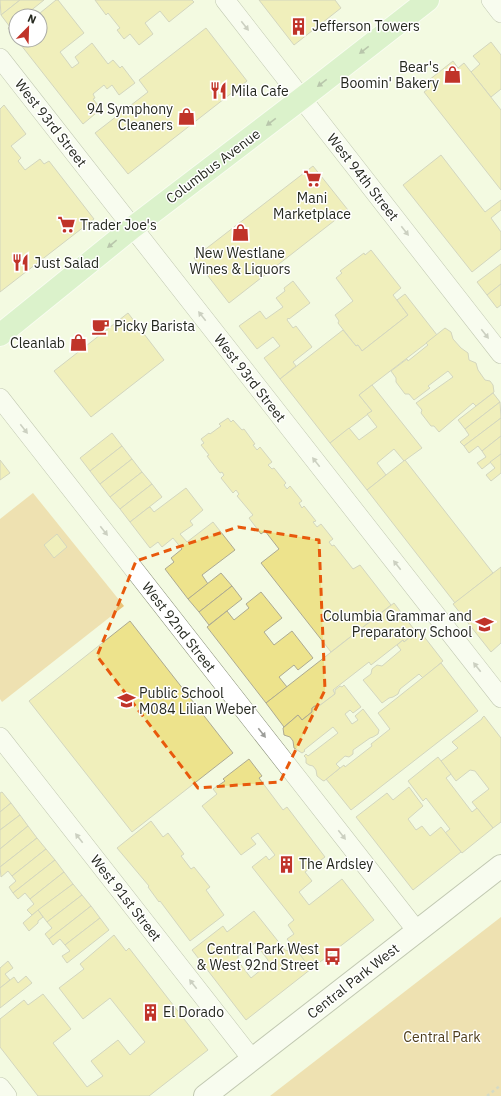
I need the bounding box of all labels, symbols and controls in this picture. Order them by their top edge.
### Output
north arrow [8,8,48,48]
text: N [26,11,38,27]
building icon: Jefferson Towers [289,16,309,36]
place label: Jefferson Towers [312,17,420,35]
one-way arrow [240,20,249,31]
one-way arrow [358,46,369,54]
place label: Bear's Boomin' Bakery [340,58,439,92]
shop icon: Bear's Boomin' Bakery [442,65,462,85]
street label: West 93rd Street [11,75,91,171]
one-way arrow [316,79,327,87]
restaurant icon: Mila Cafe [208,81,228,101]
place label: Mila Cafe [231,82,289,100]
place label: 94 Symphony Cleaners [87,100,173,134]
shop icon: 94 Symphony Cleaners [176,107,196,127]
one-way arrow [265,118,276,126]
street label: Columbus Avenue [162,124,264,207]
street label: West 94th Street [323,130,403,224]
supermarket icon: Mani Marketplace [302,168,322,188]
place label: Mani Marketplace [273,189,351,223]
supermarket icon: Trader Joe's [57,215,77,235]
place label: Trader Joe's [80,216,157,234]
shop icon: New Westlane Wines & Liquors [230,223,250,243]
one-way arrow [401,226,409,237]
one-way arrow [107,239,117,248]
place label: New Westlane Wines & Liquors [189,244,291,278]
restaurant icon: Just Salad [11,253,31,273]
place label: Just Salad [34,254,99,272]
one-way arrow [197,311,206,322]
cafe icon: Picky Barista [91,316,111,336]
place label: Picky Barista [114,317,196,335]
one-way arrow [481,328,489,339]
street label: West 93rd Street [210,330,290,426]
shop icon: Cleanlab [68,333,88,353]
place label: Cleanlab [10,334,65,352]
one-way arrow [20,423,28,434]
one-way arrow [312,457,321,468]
one-way arrow [100,526,109,537]
one-way arrow [392,559,401,570]
street label: West 92nd Street [138,578,220,676]
place label: Columbia Grammar and Preparatory School [323,607,472,641]
school or university icon: Columbia Grammar and Preparatory School [475,614,495,634]
one-way arrow [473,661,481,672]
place label: Public School M084 Lilian Weber [139,684,256,718]
school or university icon: Public School M084 Lilian Weber [116,691,136,711]
one-way arrow [258,727,266,738]
one-way arrow [338,829,347,840]
one-way arrow [74,832,83,843]
street label: West 91st Street [87,851,165,945]
building icon: The Ardsley [276,854,296,874]
place label: The Ardsley [299,855,373,873]
street label: Central Park West [303,939,403,1023]
place label: Central Park West & West 92nd Street [197,940,319,974]
bus stop icon: Central Park West & West 92nd Street [322,947,342,967]
one-way arrow [189,979,197,990]
building icon: El Dorado [140,1002,160,1022]
place label: El Dorado [163,1003,224,1021]
park label: Central Park [403,1028,481,1046]

